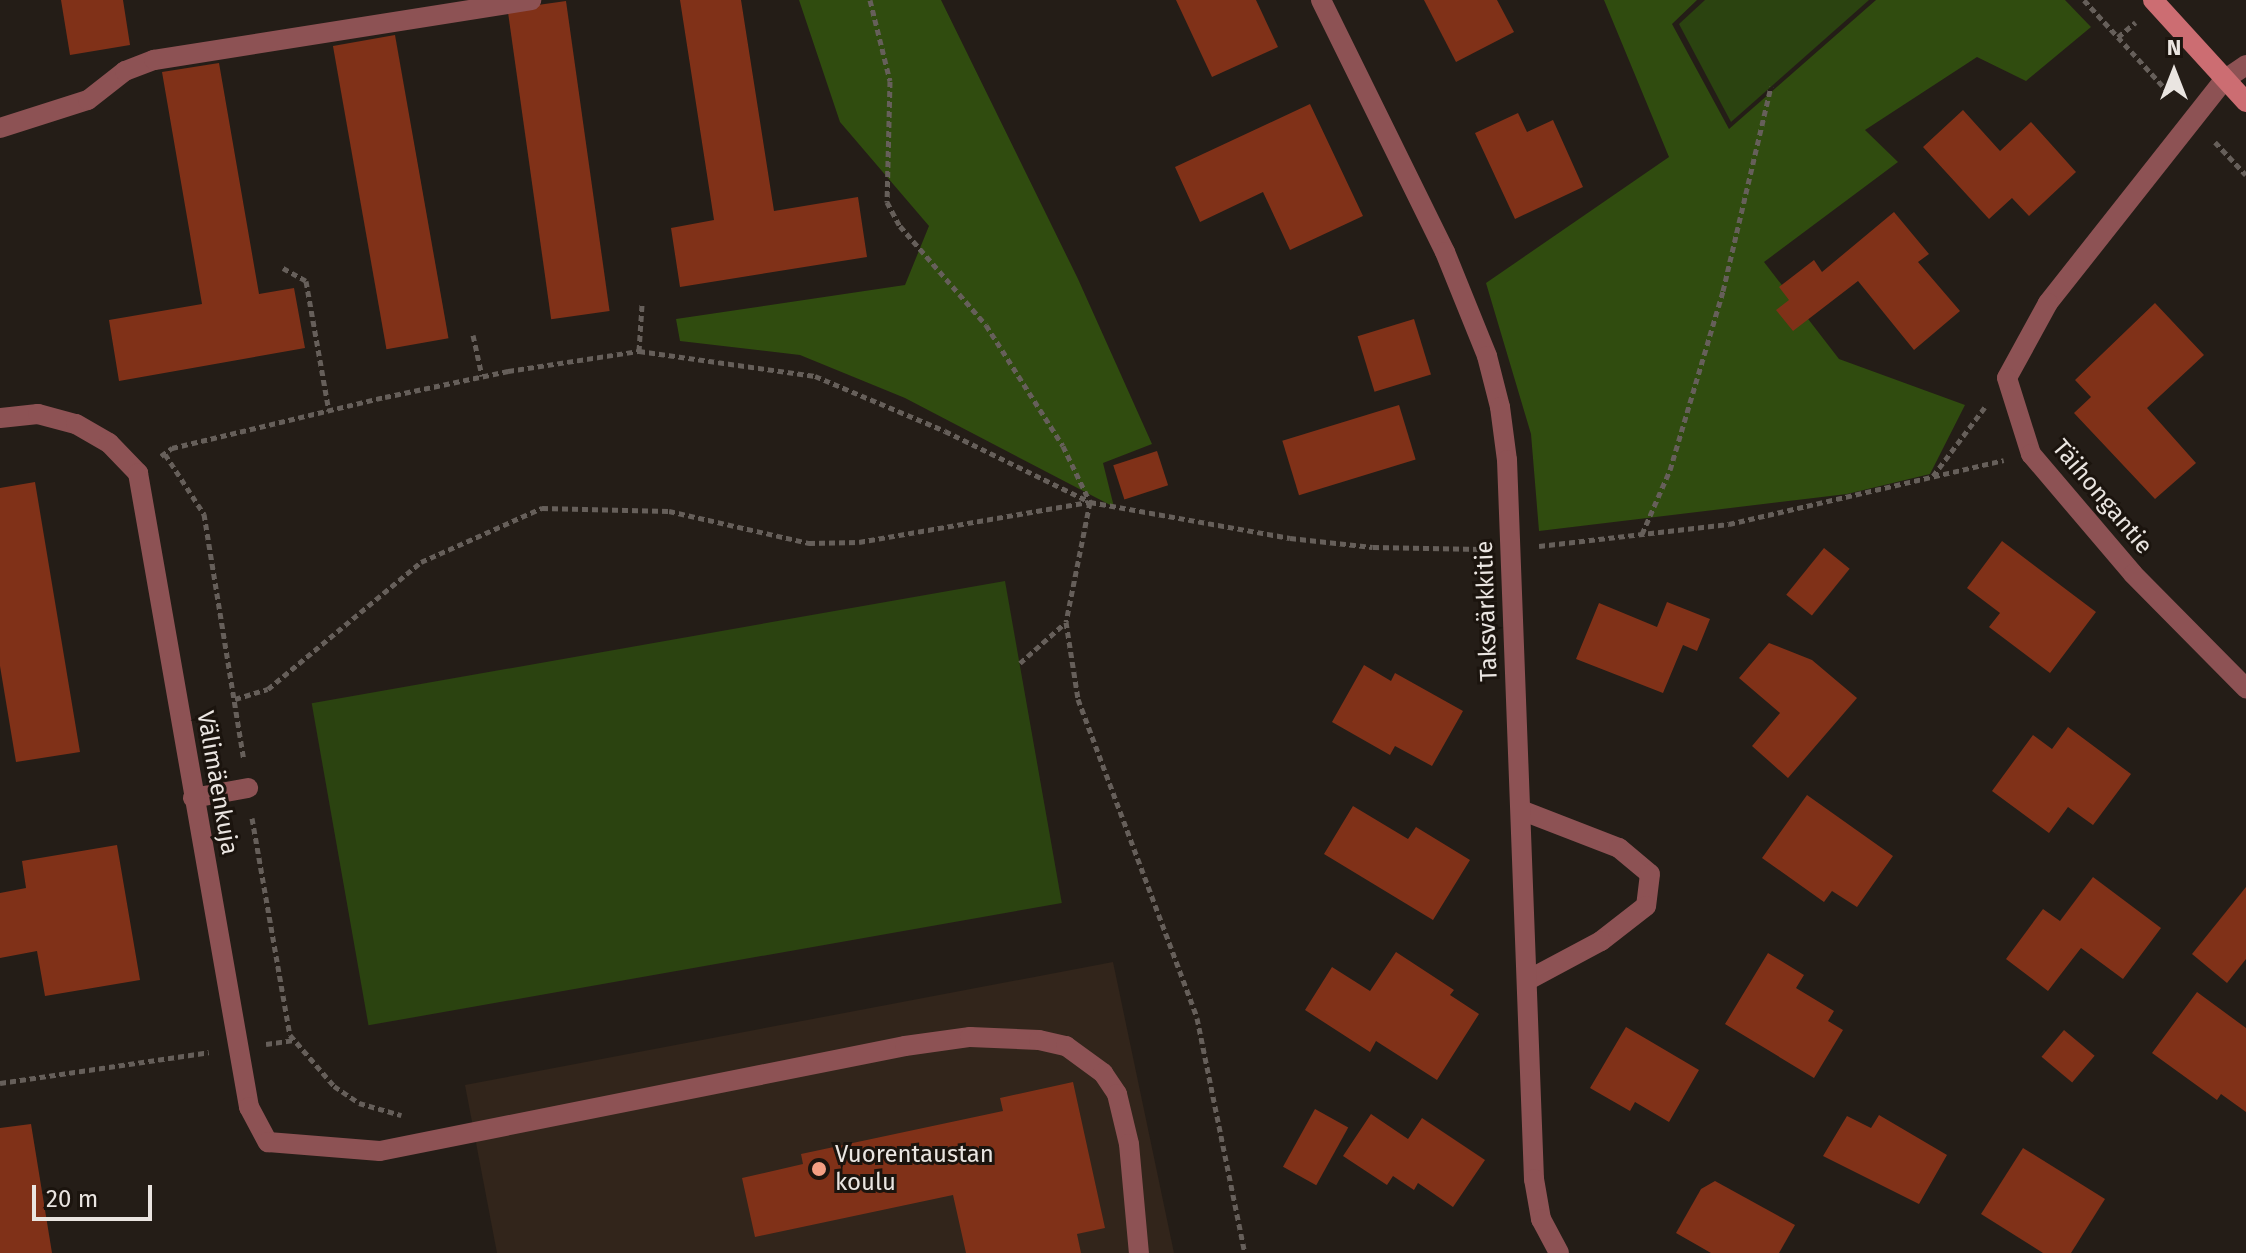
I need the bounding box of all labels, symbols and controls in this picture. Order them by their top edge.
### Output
north arrow [2134,32,2214,112]
text: N [2167,34,2181,61]
street label: Täihongantie [2046,434,2158,560]
street label: Taksvärkkitie [1470,540,1504,682]
street label: Välimäenkuja [190,709,244,857]
place label: Vuorentaustan koulu [835,1141,994,1197]
marker: Vuorentaustan koulu [810,1160,828,1178]
scale bar [36,1169,156,1219]
text: 20 m [46,1185,98,1213]

